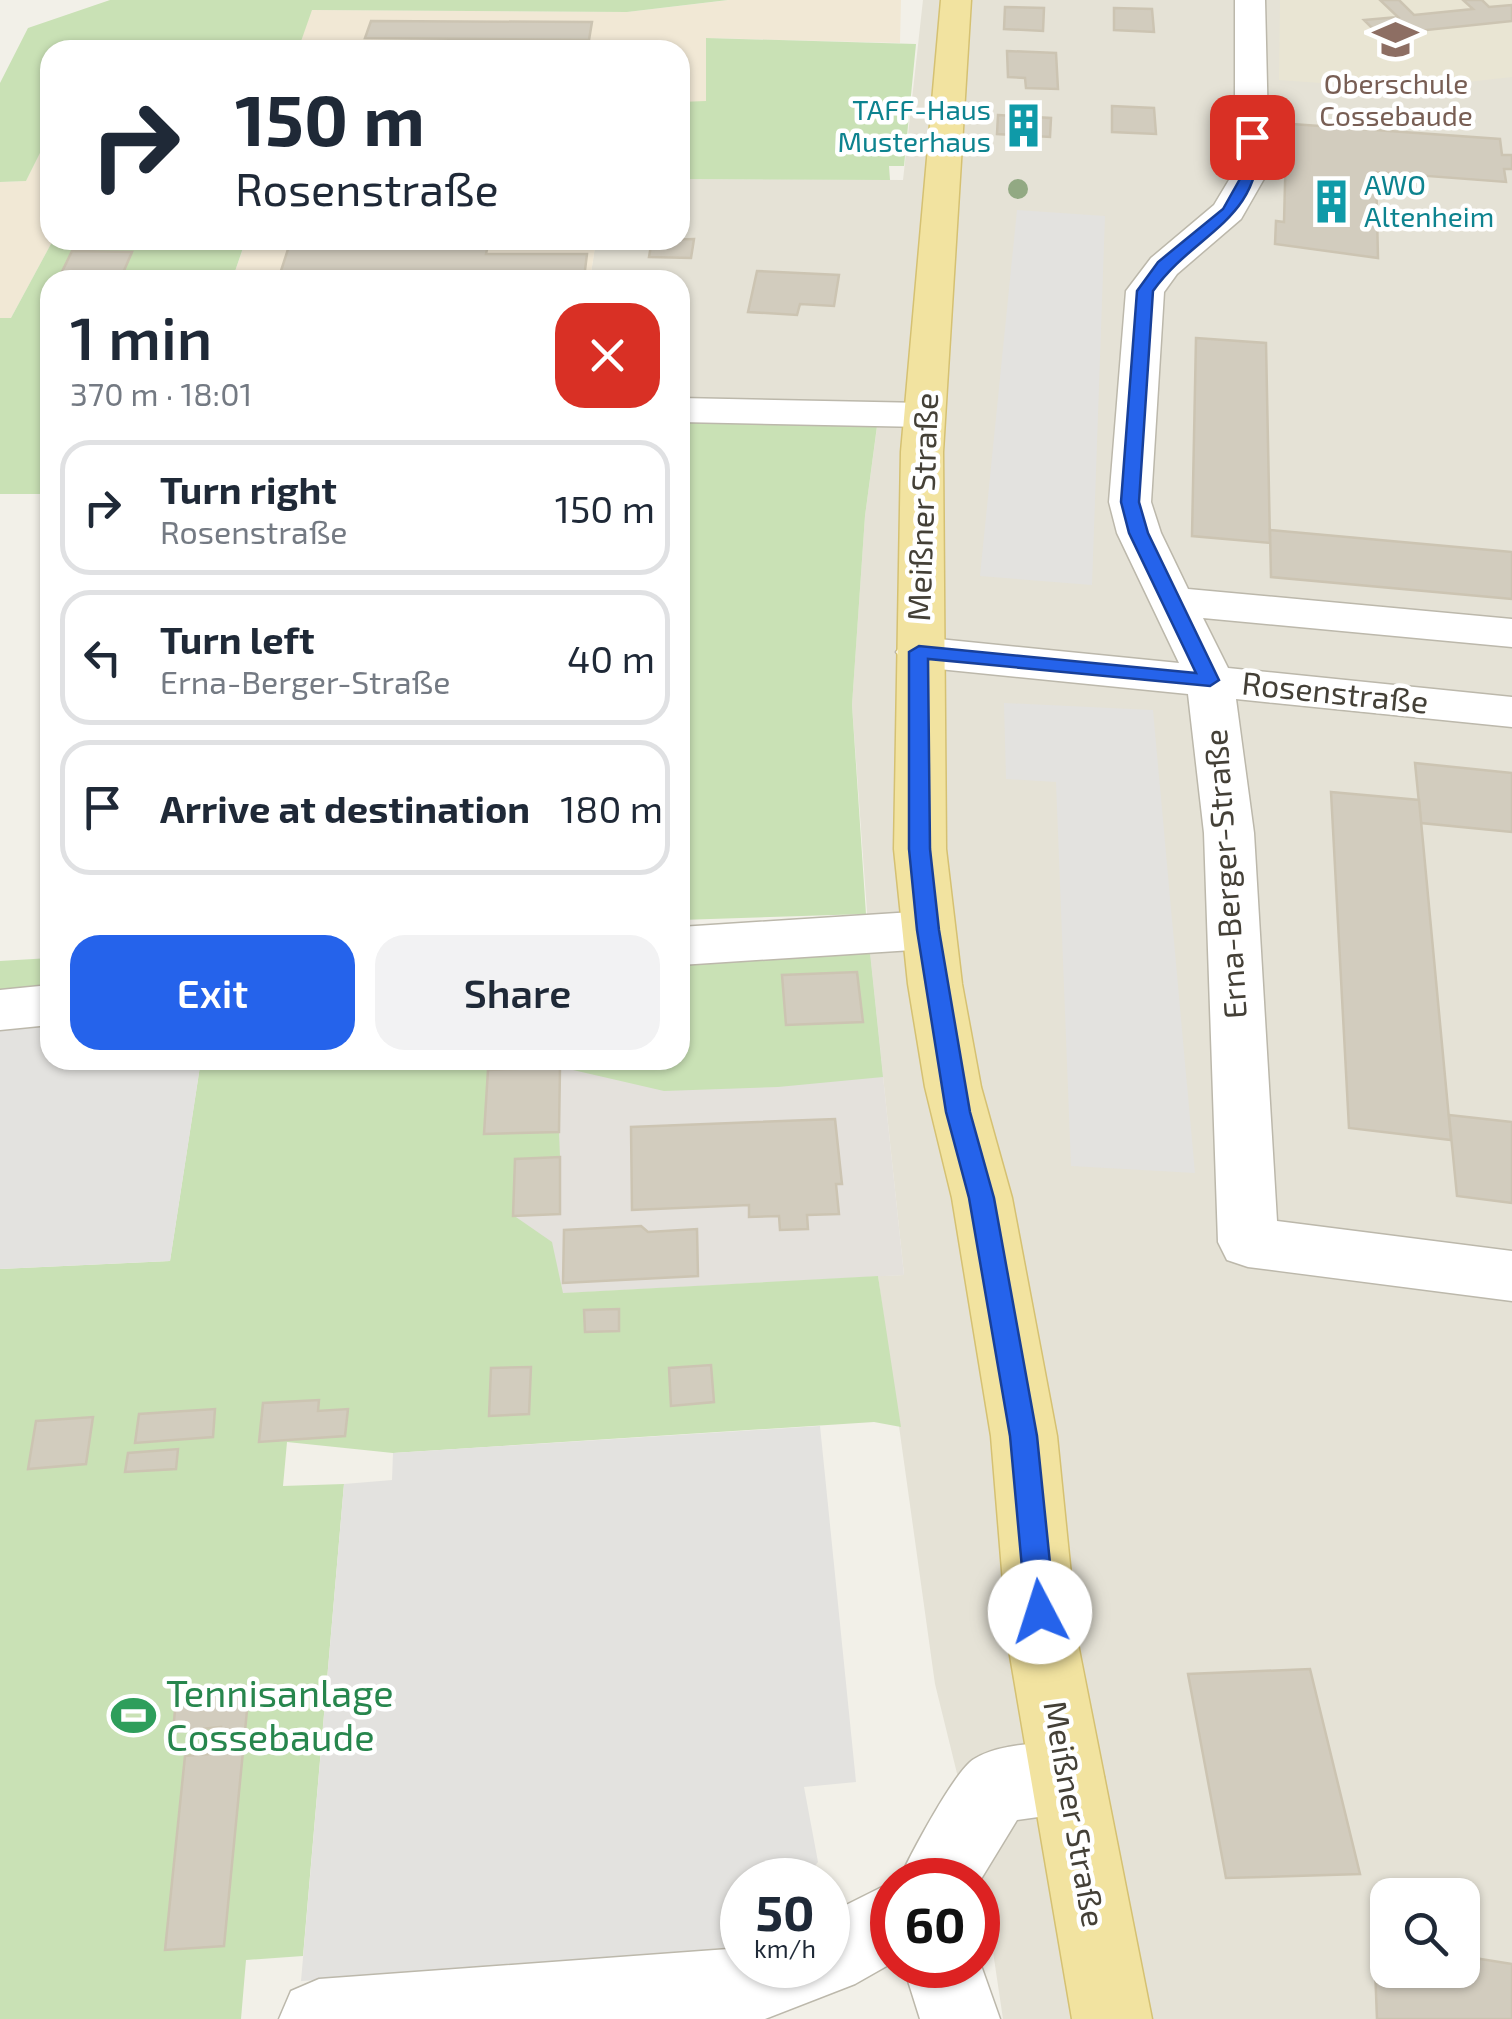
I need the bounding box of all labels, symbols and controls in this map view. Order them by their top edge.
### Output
school or university icon: Oberschule Cossebaude [1372,15,1420,63]
place label: Oberschule Cossebaude [1319,66,1473,132]
text: 150 m [235,76,425,160]
icon: right [70,80,200,210]
place label: TAFF-Haus Musterhaus [838,92,991,158]
pin [1210,95,1295,180]
building icon: TAFF-Haus Musterhaus [1000,102,1048,150]
icon: arrive [1225,110,1280,165]
text: Rosenstraße [235,161,499,215]
place label: AWO Altenheim [1364,167,1494,233]
building icon: AWO Altenheim [1307,177,1355,225]
text: 1 min [70,300,212,372]
button: close [555,303,660,408]
text: 370 m · 18:01 [70,374,252,412]
street label: Meißner Straße [898,392,944,622]
text: Turn right [160,466,337,512]
icon: right [75,480,130,535]
text: 150 m [555,485,655,531]
text: Rosenstraße [160,512,347,550]
text: Turn left [160,616,315,662]
icon: left [75,630,130,685]
text: 40 m [567,635,655,681]
text: Erna-Berger-Straße [160,662,450,700]
street label: Rosenstraße [1240,662,1430,720]
street label: Erna-Berger-Straße [1195,728,1253,1020]
icon: arrive [75,780,130,835]
text: Arrive at destination [160,785,530,831]
text: 180 m [560,785,663,831]
button: Exit [70,935,355,1050]
button: Share [375,935,660,1050]
position arrow [988,1560,1092,1664]
place label: Tennisanlage Cossebaude [166,1669,394,1759]
sports icon: Tennisanlage Cossebaude [109,1692,157,1740]
street label: Meißner Straße [1037,1698,1115,1930]
speed limit sign: 60 [870,1858,1000,1988]
map controls [1370,1878,1480,1988]
button: search [1370,1878,1480,1988]
text: 50 [755,1881,815,1941]
text: km/h [754,1933,816,1963]

